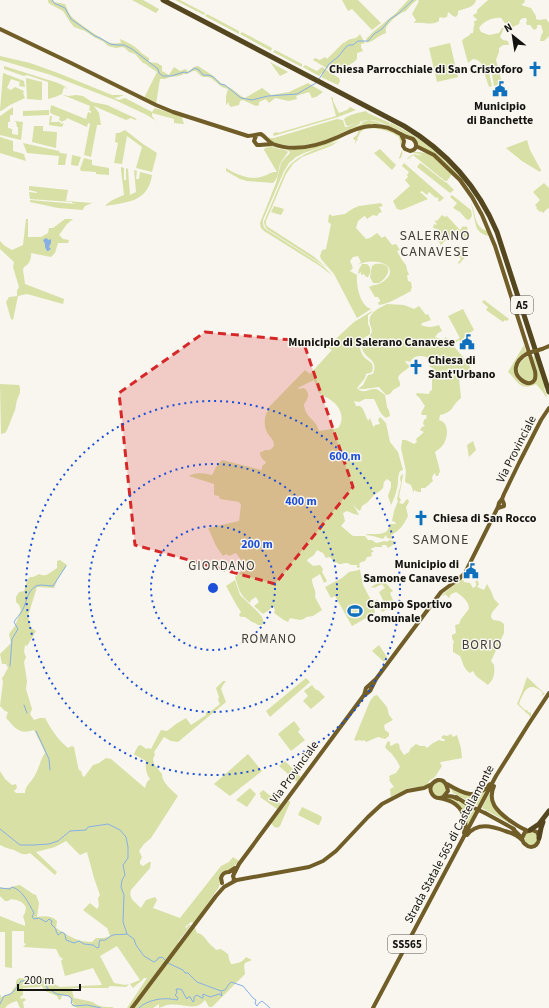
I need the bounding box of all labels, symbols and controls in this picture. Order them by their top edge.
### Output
north arrow [493,16,533,56]
text: N [501,19,515,36]
church icon: Chiesa Parrocchiale di San Cristoforo [526,60,544,78]
place label: Chiesa Parrocchiale di San Cristoforo [329,61,523,78]
public building icon: Municipio di Banchette [491,80,509,98]
place label: Municipio di Banchette [467,98,533,129]
district label: SALERANO CANAVESE [399,226,471,262]
road number: A5 [511,296,533,314]
public building icon: Municipio di Salerano Canavese [458,333,476,351]
place label: Municipio di Salerano Canavese [288,334,455,351]
place label: Chiesa di Sant'Urbano [428,352,496,383]
church icon: Chiesa di Sant'Urbano [407,358,425,376]
street label: Via Provinciale [492,413,541,486]
text: 600 m [329,448,361,465]
text: 400 m [285,493,317,510]
church icon: Chiesa di San Rocco [412,509,430,527]
place label: Chiesa di San Rocco [433,510,537,527]
district label: SAMONE [413,530,470,550]
text: 200 m [241,536,273,553]
place label: Municipio di Samone Canavese [363,556,459,587]
district label: GIORDANO [188,557,256,575]
public building icon: Municipio di Samone Canavese [462,562,480,580]
centre of rings [206,581,220,595]
place label: Campo Sportivo Comunale [367,596,453,627]
sports icon: Campo Sportivo Comunale [346,602,364,620]
district label: ROMANO [241,630,297,648]
district label: BORIO [462,636,502,654]
street label: Via Provinciale [266,738,323,807]
street label: Strada Statale 565 di Castellamonte [400,762,499,926]
road number: SS565 [388,935,426,953]
scale bar [18,966,80,992]
text: 200 m [24,972,54,989]

